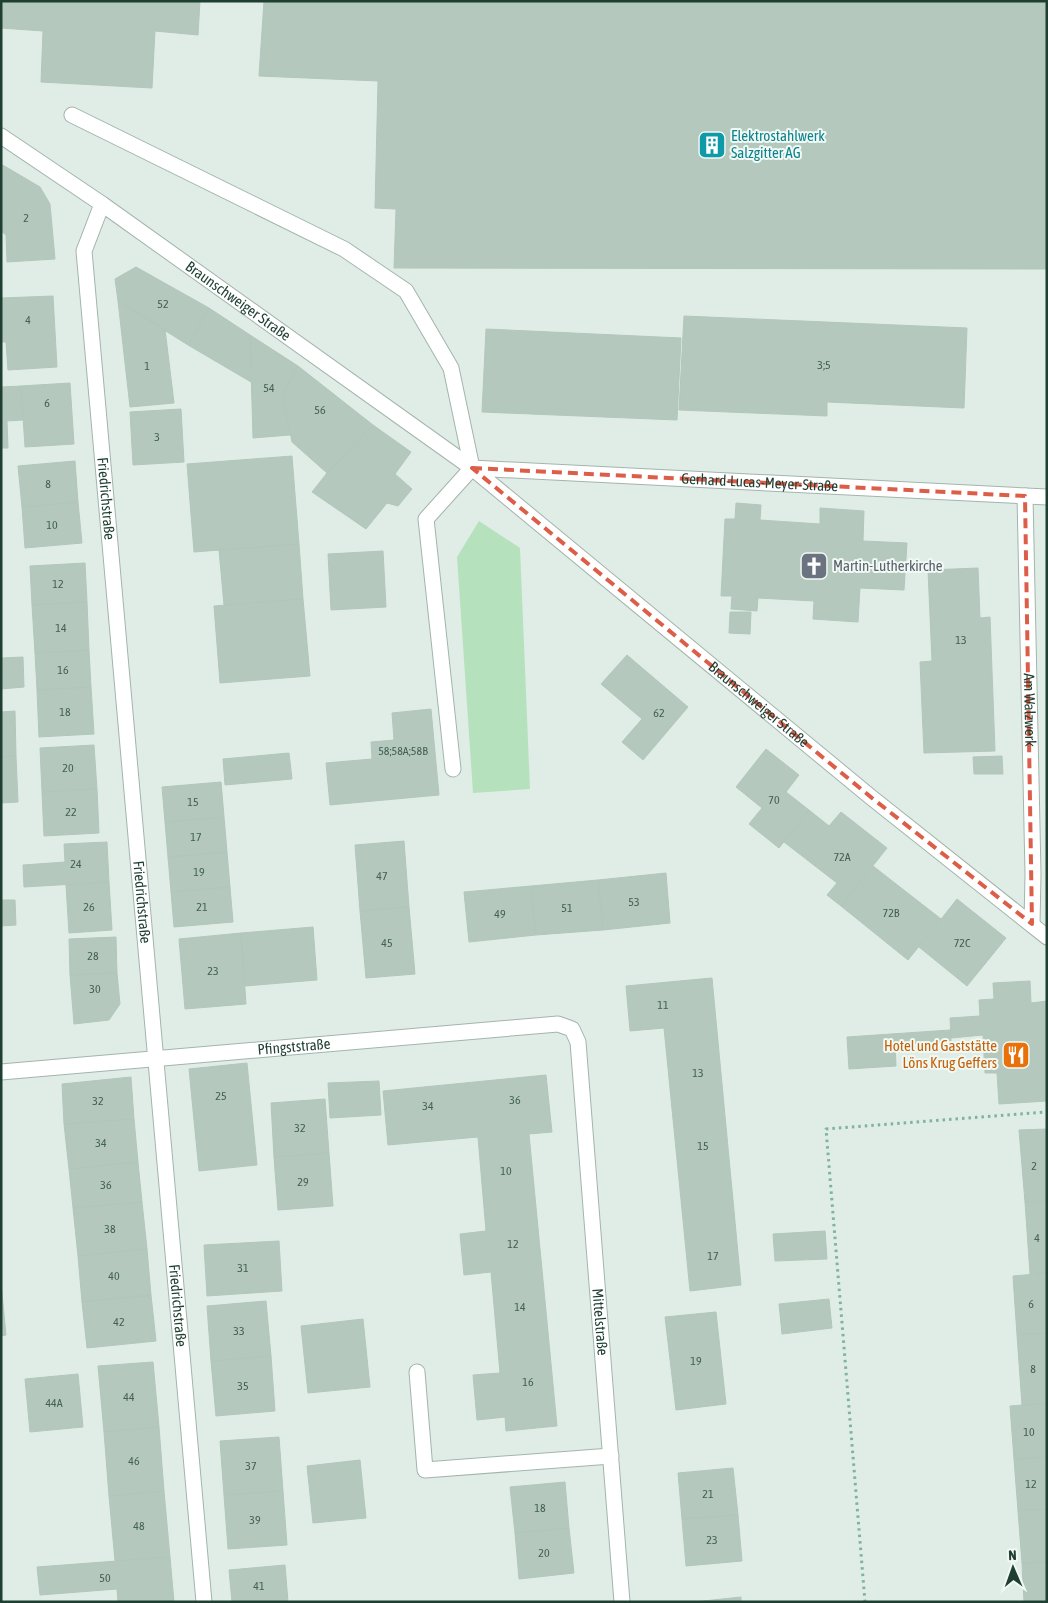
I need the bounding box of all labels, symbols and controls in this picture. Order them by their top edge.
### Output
place label: Elektrostahlwerk Salzgitter AG [731,127,825,161]
building icon: Elektrostahlwerk Salzgitter AG [697,130,727,160]
house number: 2 [23,211,29,225]
street label: Braunschweiger Straße [183,257,294,344]
house number: 52 [157,297,169,311]
house number: 4 [25,313,31,327]
house number: 3;5 [817,358,831,372]
house number: 1 [144,359,150,373]
house number: 54 [263,381,275,395]
house number: 6 [44,396,50,410]
house number: 56 [314,403,326,417]
house number: 3 [154,430,160,444]
street label: Friedrichstraße [94,457,119,541]
street label: Gerhard-Lucas-Meyer-Straße [681,470,839,494]
house number: 8 [45,477,51,491]
house number: 10 [46,518,58,532]
church icon: Martin-Lutherkirche [799,551,829,581]
place label: Martin-Lutherkirche [833,557,943,574]
house number: 12 [52,577,64,591]
house number: 14 [55,621,67,635]
house number: 13 [955,633,967,647]
street label: Braunschweiger Straße [705,658,813,751]
house number: 16 [57,663,69,677]
street label: Am Walzwerk [1021,673,1039,747]
house number: 18 [59,705,71,719]
house number: 62 [653,706,665,720]
house number: 58;58A;58B [378,744,428,758]
house number: 20 [62,761,74,775]
house number: 70 [768,793,780,807]
house number: 15 [187,795,199,809]
house number: 22 [65,805,77,819]
house number: 17 [190,830,202,844]
house number: 72A [833,850,851,864]
house number: 24 [70,857,82,871]
street label: Friedrichstraße [130,860,154,944]
house number: 19 [193,865,205,879]
house number: 47 [376,869,388,883]
house number: 53 [628,895,640,909]
house number: 26 [83,900,95,914]
house number: 21 [196,900,208,914]
house number: 51 [561,901,573,915]
house number: 72B [883,906,900,920]
house number: 49 [494,907,506,921]
house number: 45 [381,936,393,950]
house number: 72C [954,936,971,950]
house number: 28 [87,949,99,963]
house number: 23 [207,964,219,978]
house number: 30 [89,982,101,996]
house number: 11 [657,998,669,1012]
street label: Pfingststraße [257,1035,331,1058]
place label: Hotel und Gaststätte Löns Krug Geffers [884,1037,997,1071]
restaurant icon: Hotel und Gaststätte Löns Krug Geffers [1001,1040,1031,1070]
house number: 13 [692,1066,704,1080]
house number: 25 [215,1089,227,1103]
house number: 36 [509,1093,521,1107]
house number: 32 [92,1094,104,1108]
house number: 34 [422,1099,434,1113]
house number: 32 [294,1121,306,1135]
house number: 34 [95,1136,107,1150]
house number: 15 [697,1139,709,1153]
house number: 2 [1031,1159,1037,1173]
house number: 10 [500,1164,512,1178]
house number: 29 [297,1175,309,1189]
house number: 36 [100,1178,112,1192]
house number: 38 [104,1222,116,1236]
house number: 4 [1034,1231,1040,1245]
house number: 12 [507,1237,519,1251]
house number: 17 [707,1249,719,1263]
house number: 31 [237,1261,249,1275]
street label: Friedrichstraße [166,1263,190,1348]
house number: 40 [108,1269,120,1283]
street label: Mittelstraße [589,1288,612,1356]
house number: 6 [1028,1297,1034,1311]
house number: 14 [514,1300,526,1314]
house number: 42 [113,1315,125,1329]
house number: 33 [233,1324,245,1338]
house number: 19 [690,1354,702,1368]
house number: 8 [1030,1362,1036,1376]
house number: 16 [522,1375,534,1389]
house number: 35 [237,1379,249,1393]
house number: 44 [123,1390,135,1404]
house number: 44A [45,1396,63,1410]
house number: 10 [1023,1425,1035,1439]
house number: 46 [128,1454,140,1468]
house number: 37 [245,1459,257,1473]
house number: 12 [1025,1477,1037,1491]
house number: 21 [702,1487,714,1501]
house number: 18 [534,1501,546,1515]
house number: 39 [249,1513,261,1527]
house number: 48 [133,1519,145,1533]
house number: 23 [706,1533,718,1547]
north arrow [988,1543,1038,1593]
house number: 20 [538,1546,550,1560]
text: N [1008,1547,1017,1563]
house number: 50 [99,1571,111,1585]
house number: 41 [253,1579,265,1593]

